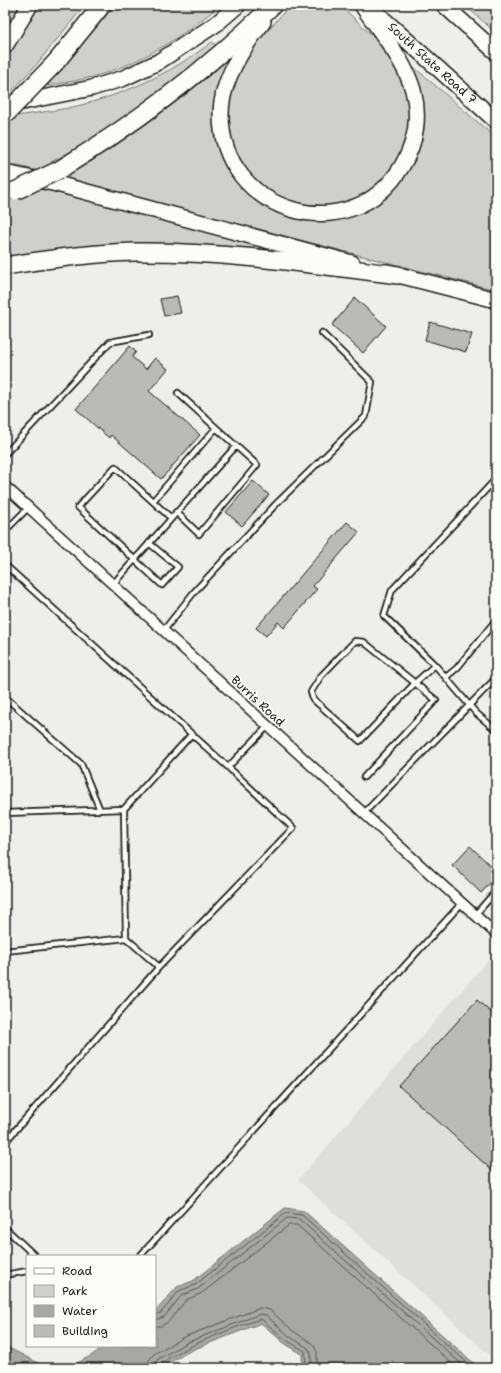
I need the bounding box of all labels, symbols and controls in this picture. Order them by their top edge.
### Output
street label: South State Road 7 [384,19,480,108]
street label: Burris Road [228,672,289,730]
legend [26,1255,156,1347]
text: Road [62,1263,93,1279]
text: Park [62,1283,88,1299]
text: Water [62,1303,98,1319]
text: Building [62,1323,108,1339]

